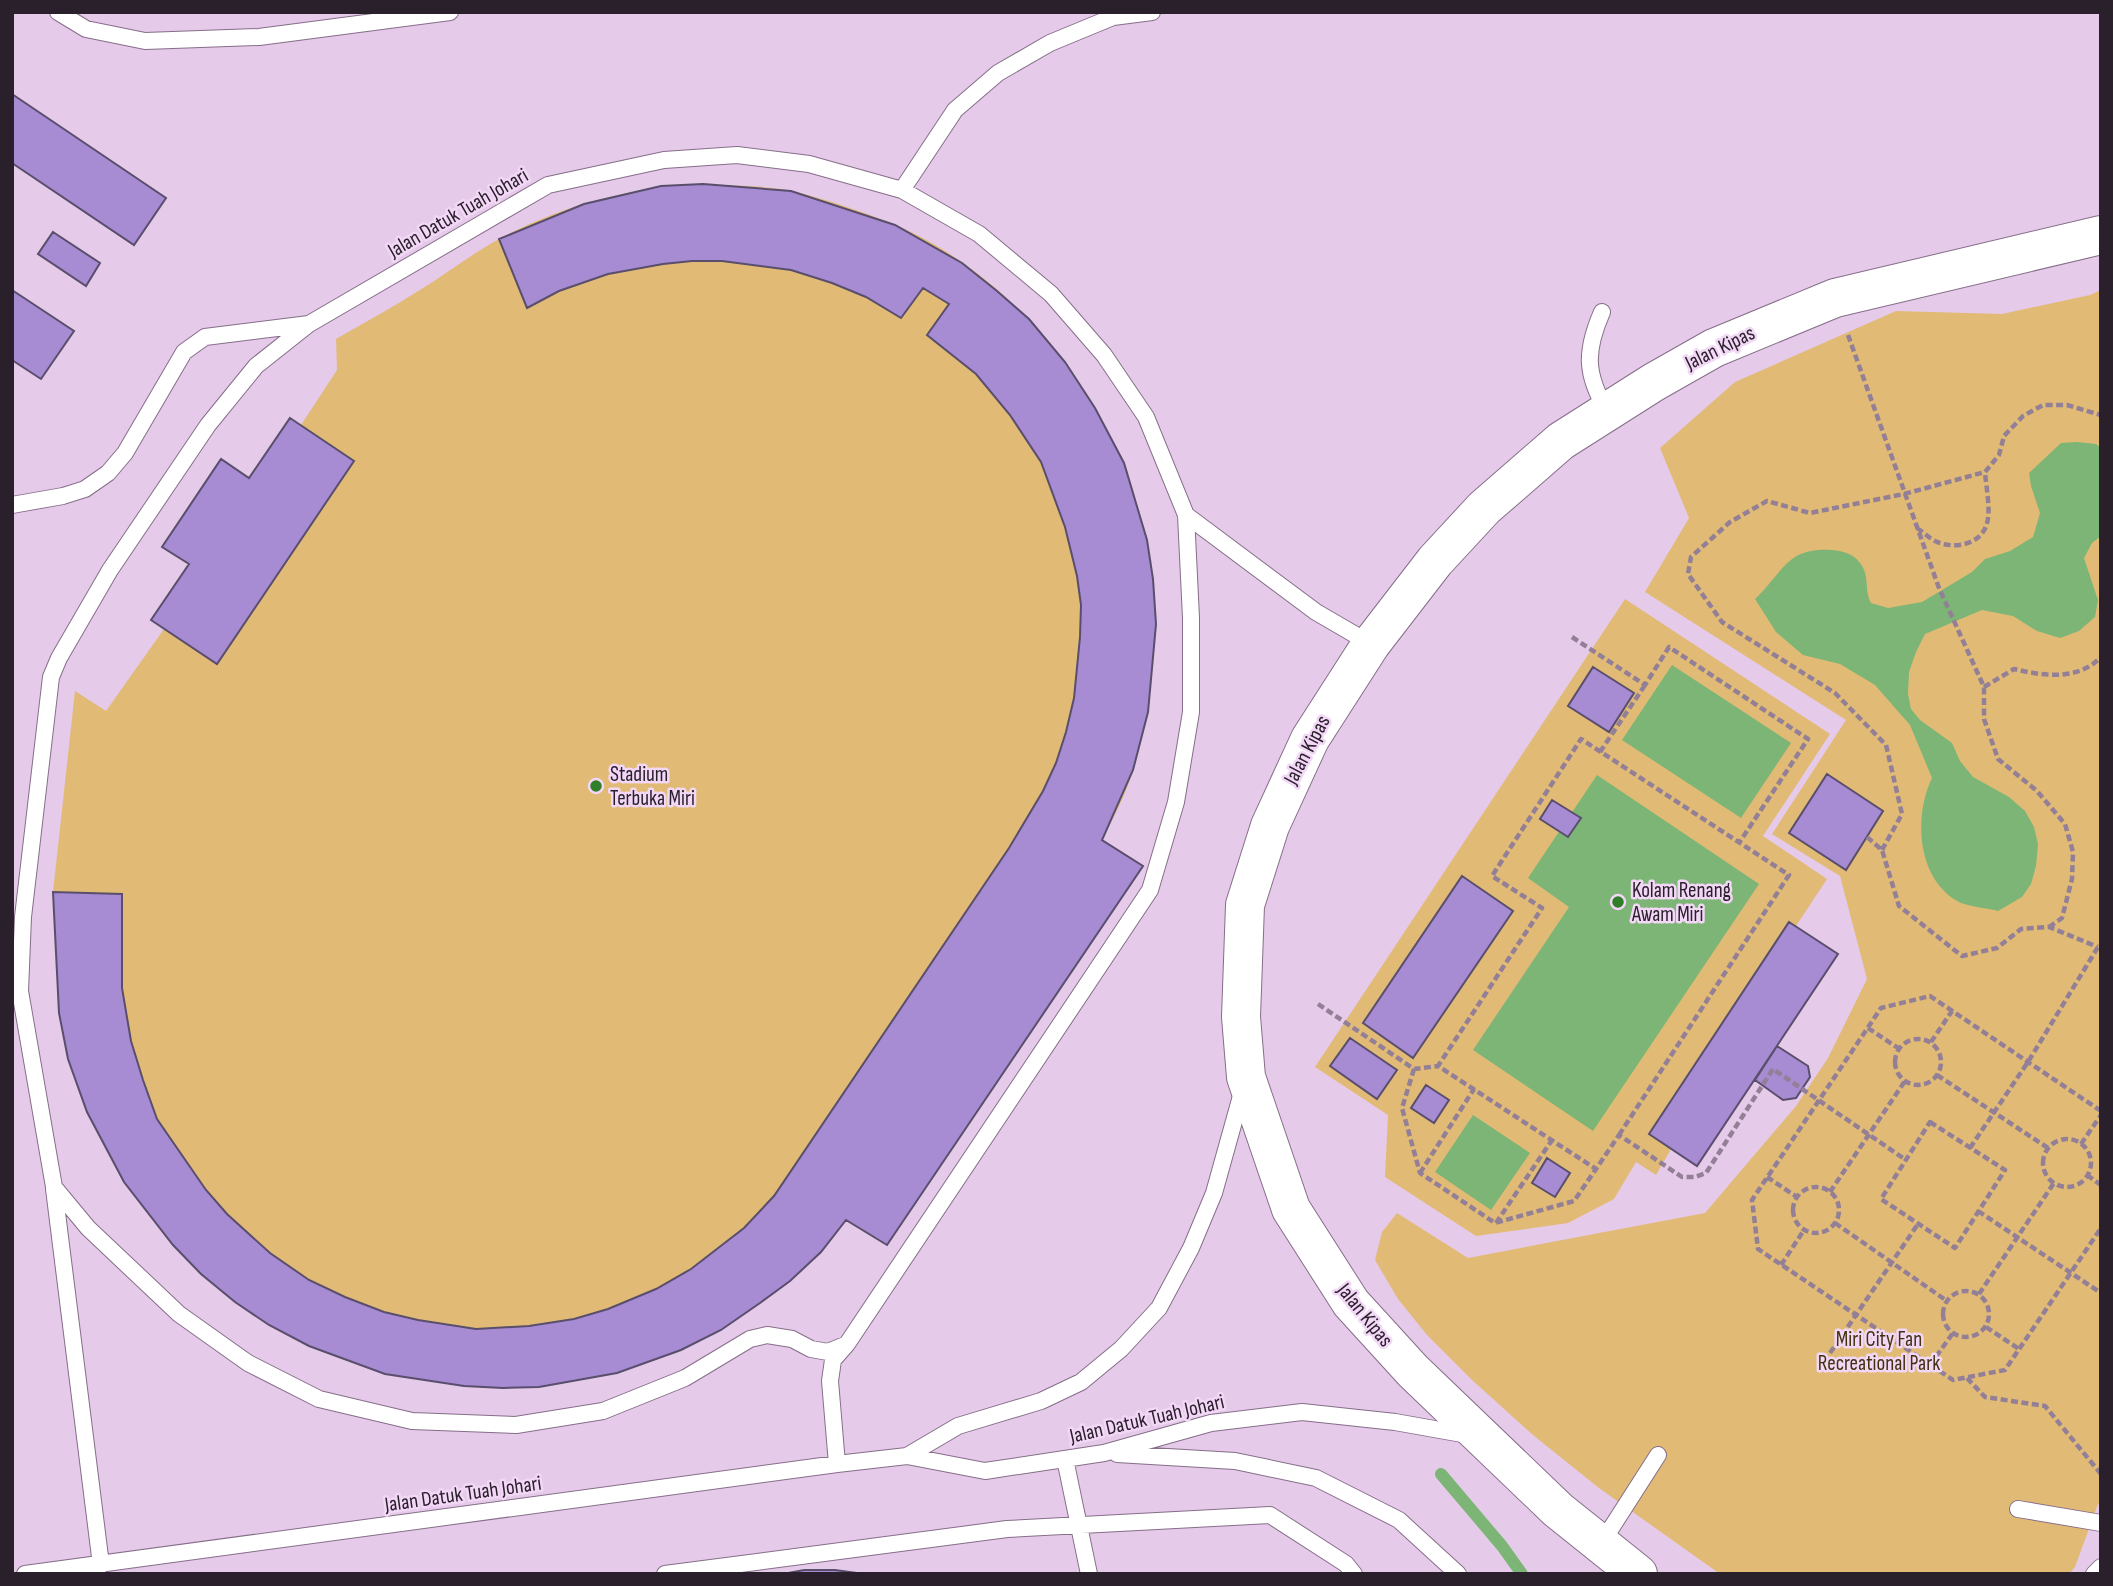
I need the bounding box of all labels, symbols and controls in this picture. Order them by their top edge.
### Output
street label: Jalan Datuk Tuah Johari [383,163,533,264]
street label: Jalan Kipas [1680,320,1759,376]
street label: Jalan Kipas [1278,711,1336,790]
place label: Stadium Terbuka Miri [610,762,695,811]
marker: Stadium Terbuka Miri [588,778,604,794]
place label: Kolam Renang Awam Miri [1631,878,1731,927]
marker: Kolam Renang Awam Miri [1610,894,1626,910]
street label: Jalan Kipas [1331,1277,1398,1352]
park label: Miri City Fan Recreational Park [1818,1327,1940,1376]
street label: Jalan Datuk Tuah Johari [1066,1389,1227,1449]
street label: Jalan Datuk Tuah Johari [382,1471,543,1517]

